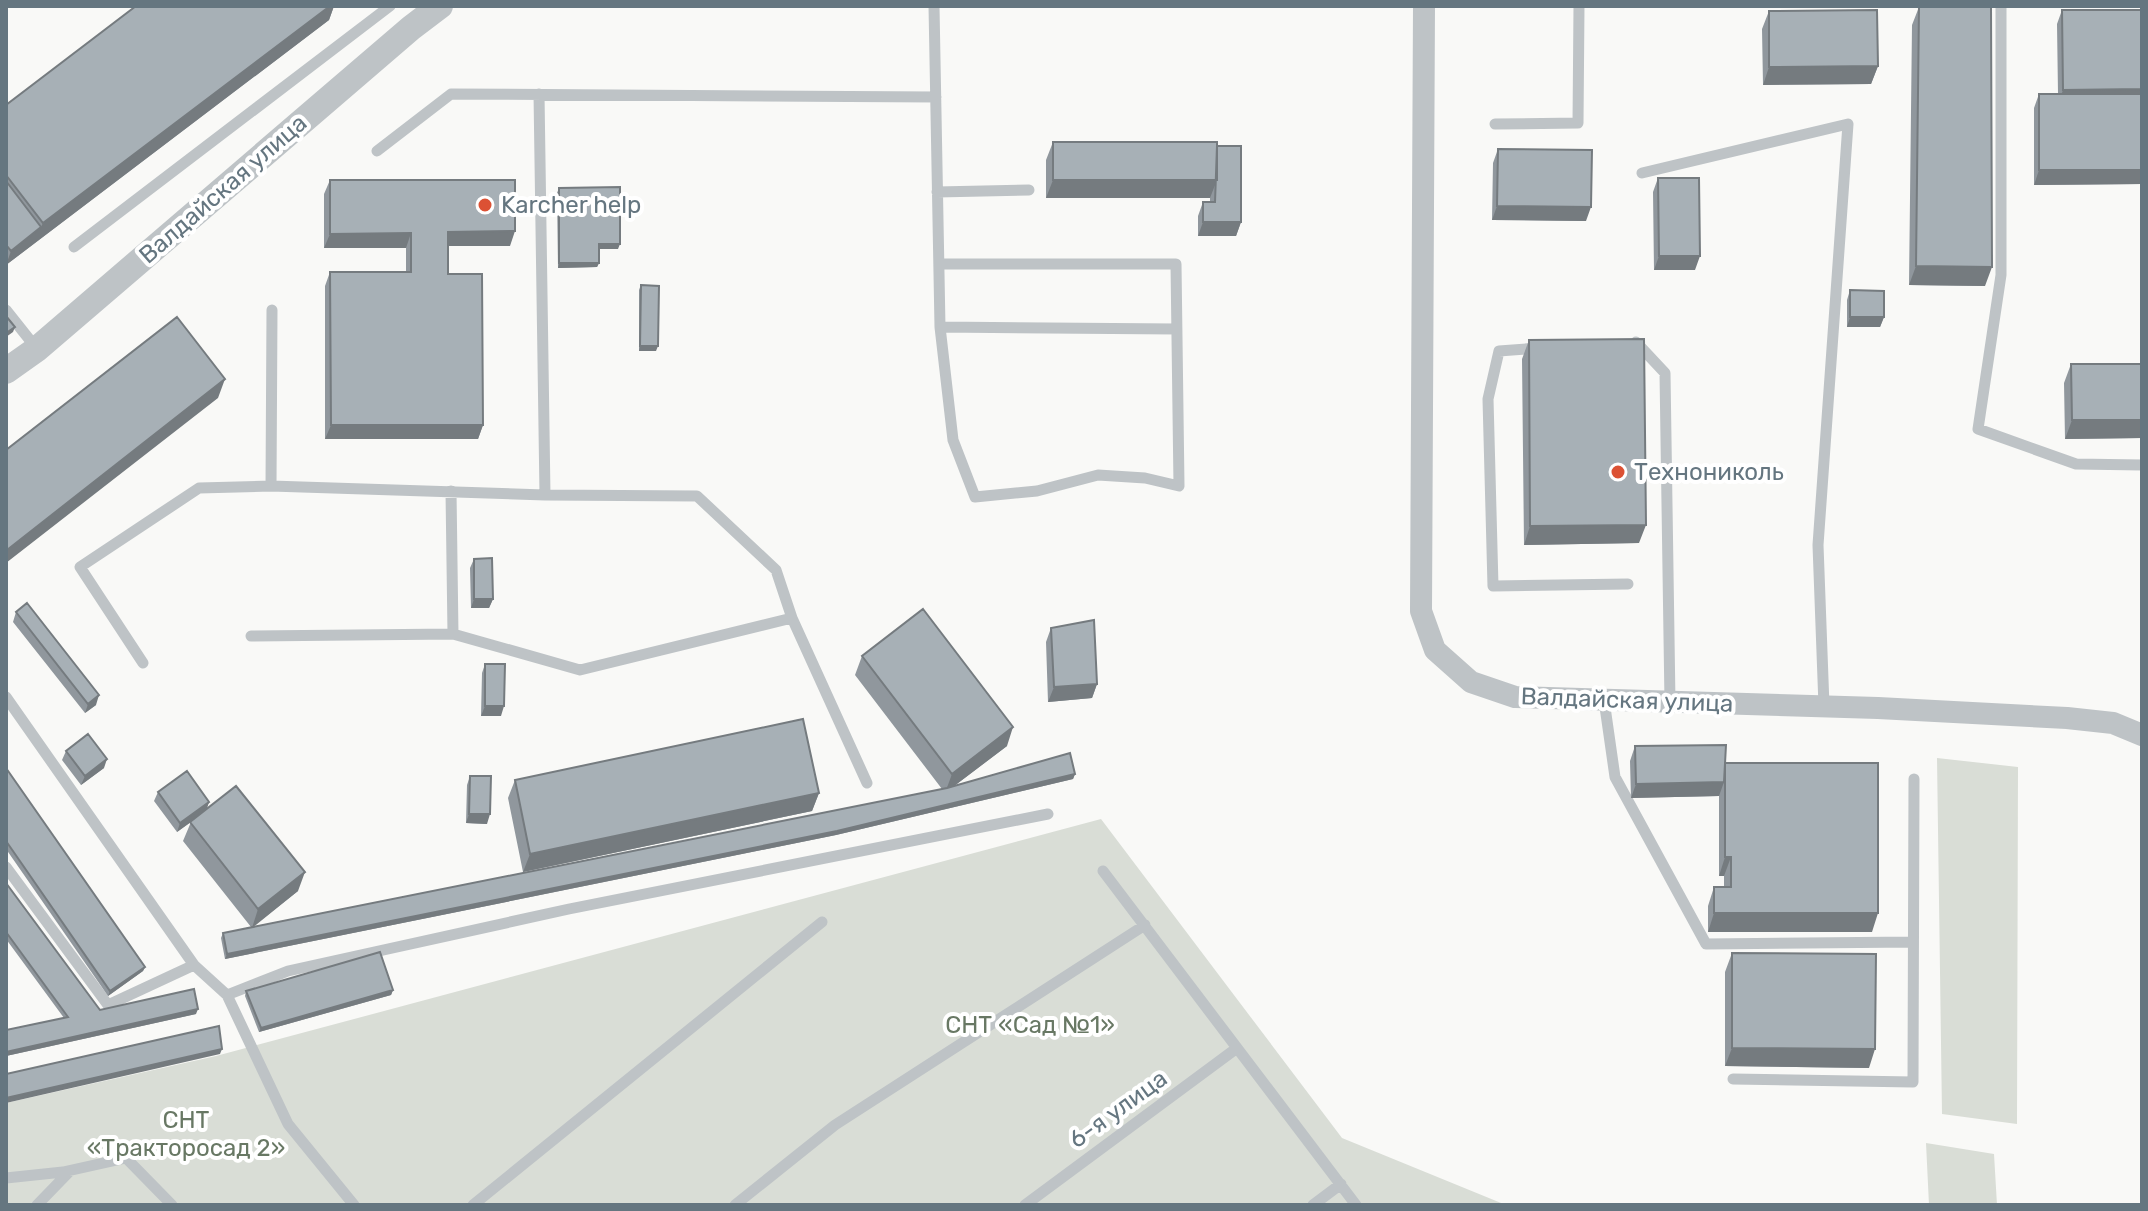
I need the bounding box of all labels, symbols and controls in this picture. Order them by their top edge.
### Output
street label: Валдайская улица [134,109,312,269]
place label: Karcher help [501,191,641,219]
marker: Karcher help [476,196,494,214]
place label: Технониколь [1634,458,1784,486]
marker: Технониколь [1609,463,1627,481]
street label: Валдайская улица [1520,682,1734,718]
park label: СНТ «Сад №1» [945,1011,1115,1039]
street label: 6-я улица [1064,1064,1172,1154]
park label: СНТ «Тракторосад 2» [87,1106,285,1162]

